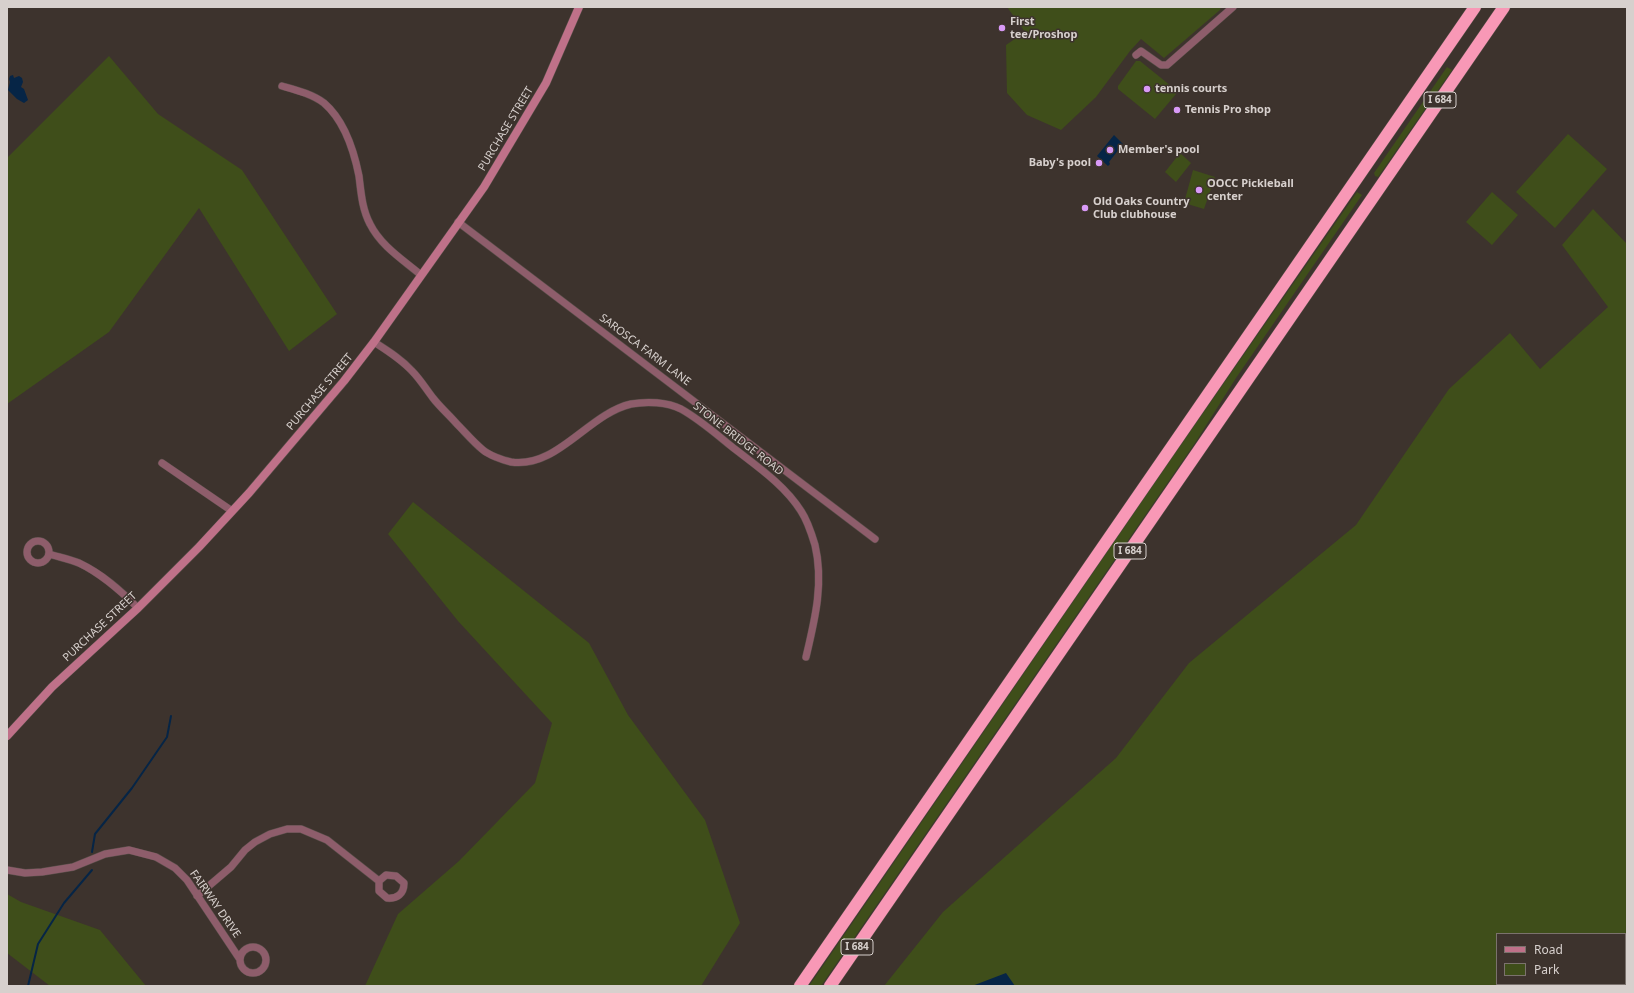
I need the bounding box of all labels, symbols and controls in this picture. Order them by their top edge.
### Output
place label: First tee/Proshop [1010,15,1077,41]
marker: First tee/Proshop [997,23,1007,33]
place label: tennis courts [1155,82,1227,96]
street label: PURCHASE STREET [476,84,536,174]
marker: tennis courts [1142,84,1152,94]
road number: I 684 [1424,92,1456,108]
place label: Tennis Pro shop [1185,103,1271,117]
marker: Tennis Pro shop [1172,105,1182,115]
place label: Member's pool [1118,143,1199,157]
marker: Member's pool [1105,145,1115,155]
place label: Baby's pool [1029,156,1091,170]
marker: Baby's pool [1094,158,1104,168]
place label: OOCC Pickleball center [1207,177,1294,203]
marker: OOCC Pickleball center [1194,185,1204,195]
place label: Old Oaks Country Club clubhouse [1093,195,1189,221]
marker: Old Oaks Country Club clubhouse [1080,203,1090,213]
street label: SAROSCA FARM LANE [597,311,693,389]
street label: PURCHASE STREET [284,351,356,433]
street label: STONE BRIDGE ROAD [690,400,786,478]
road number: I 684 [1114,543,1146,559]
street label: PURCHASE STREET [60,589,140,665]
street label: FAIRWAY DRIVE [187,868,243,940]
legend [1496,933,1626,985]
road number: I 684 [841,939,873,955]
text: Road [1534,941,1563,958]
text: Park [1534,961,1559,978]

